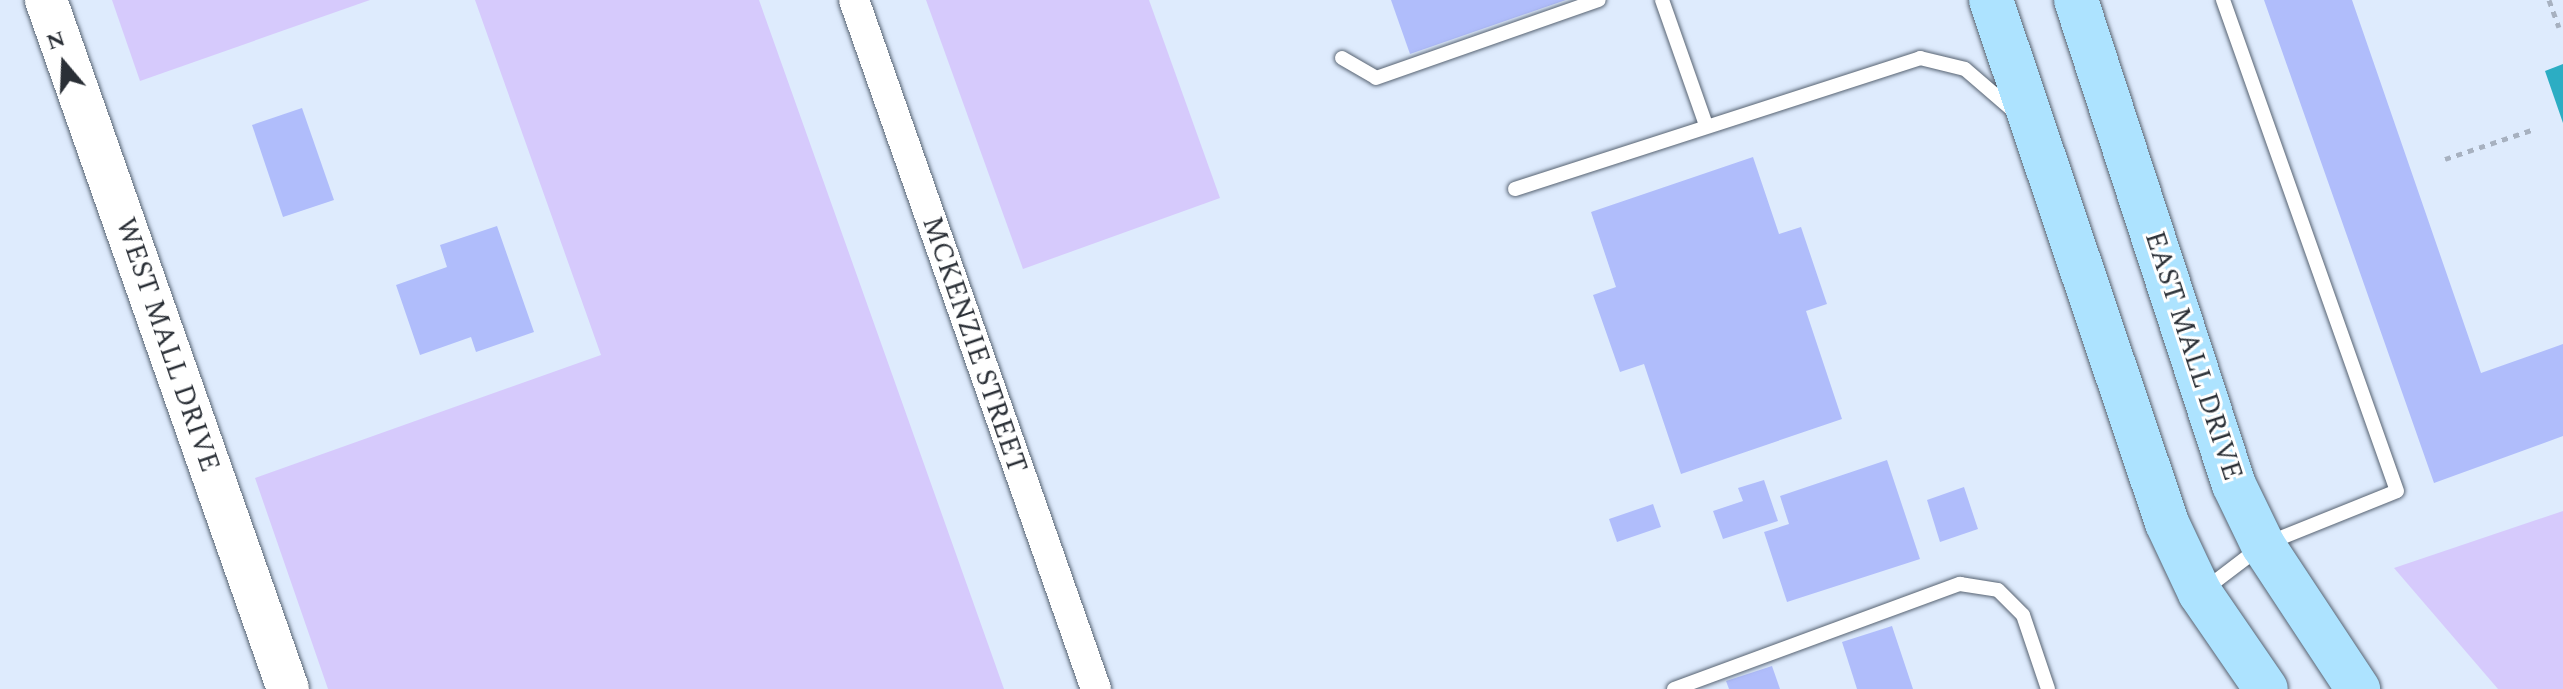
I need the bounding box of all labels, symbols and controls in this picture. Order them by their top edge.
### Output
text: N [42,22,70,59]
north arrow [24,24,104,104]
street label: MCKENZIE STREET [914,212,1034,478]
street label: WEST MALL DRIVE [108,214,226,476]
street label: EAST MALL DRIVE [2137,227,2249,485]

